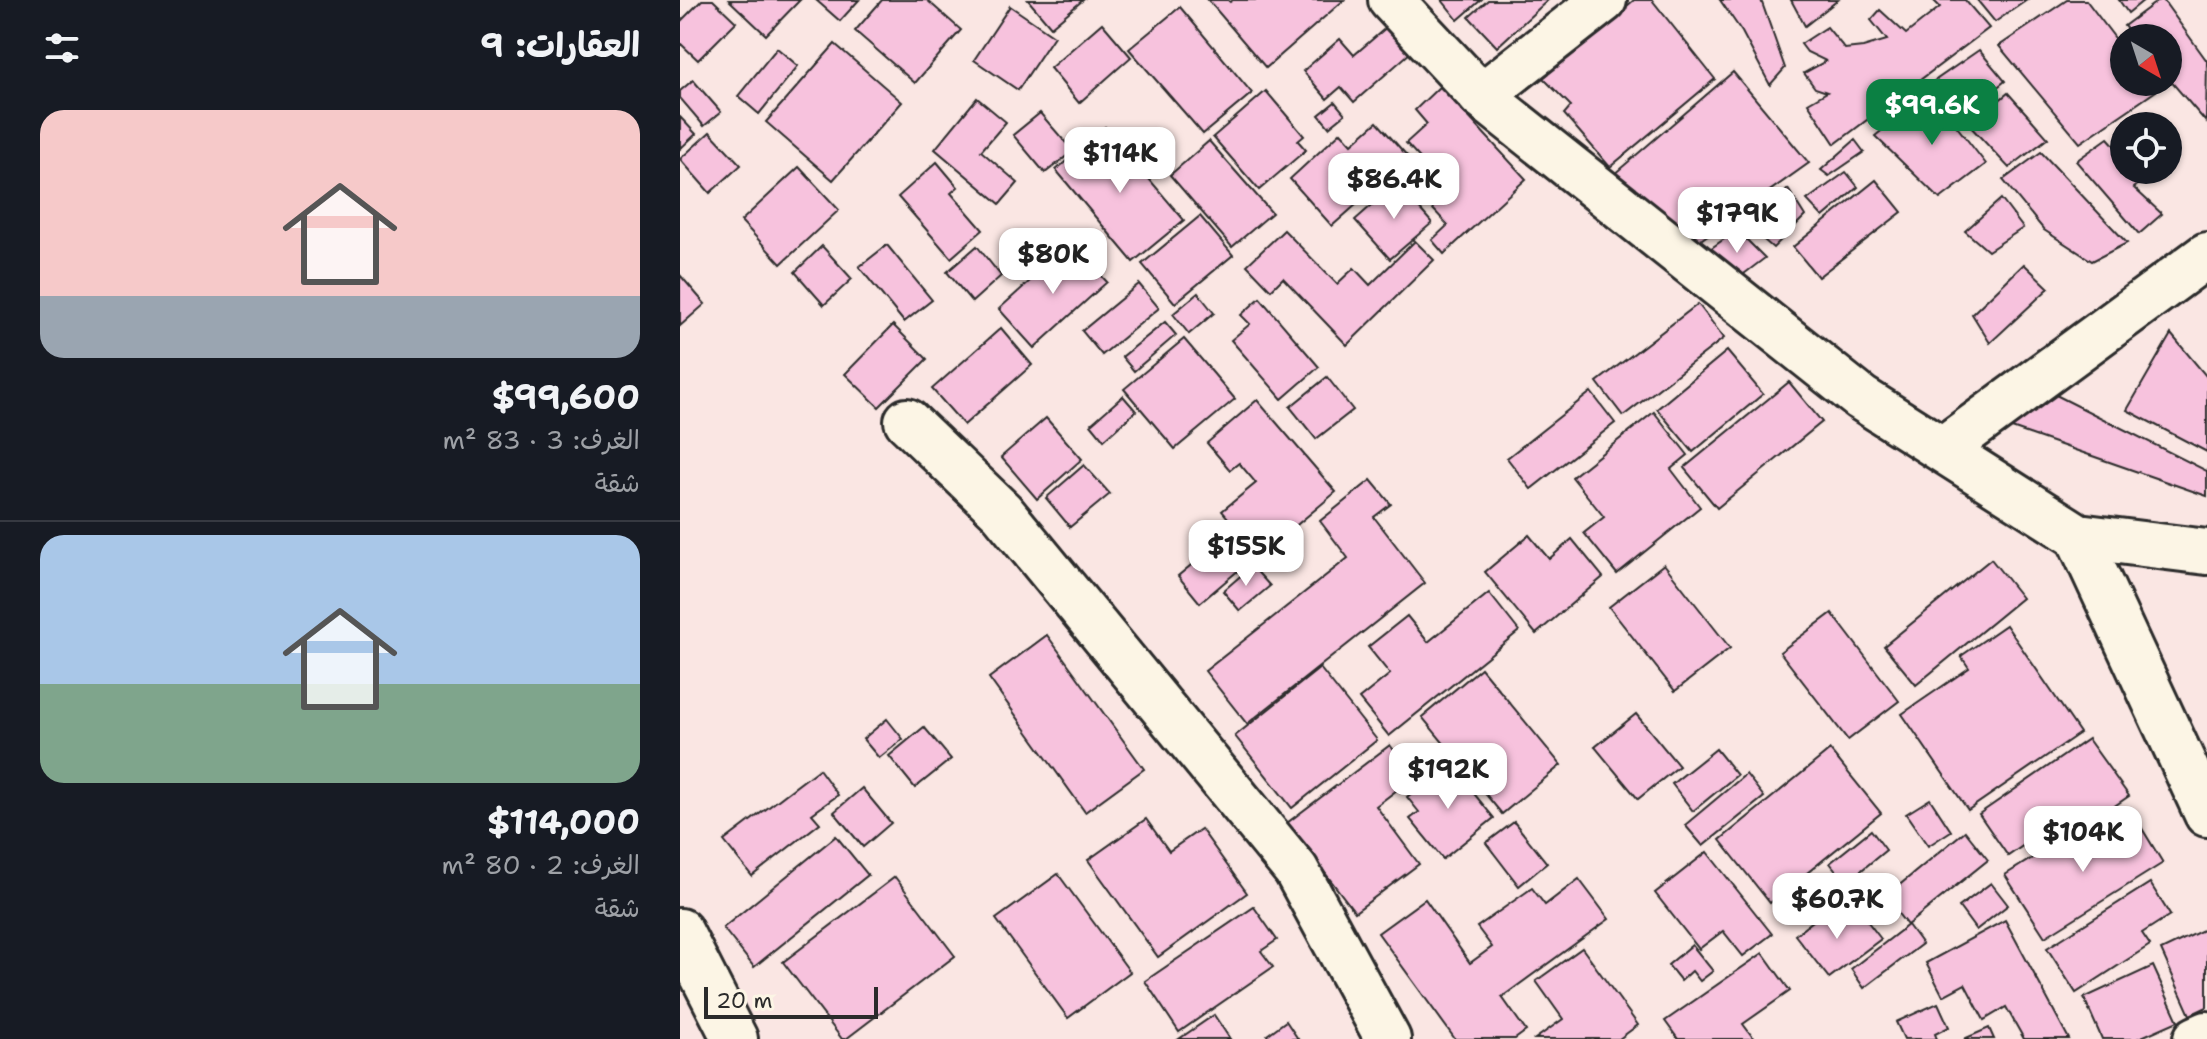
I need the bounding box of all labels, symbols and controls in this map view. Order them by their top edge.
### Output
text: العقارات: 9 [480,22,640,68]
north arrow [2110,24,2182,96]
map controls [2110,24,2182,184]
icon: filters [40,26,84,70]
pin: $99.6K [1867,79,1997,147]
text: $99.6K [1884,87,1980,122]
button: locate [2110,112,2182,184]
pin: $114K [1064,127,1176,195]
text: $114K [1082,135,1158,170]
pin: $86.4K [1329,153,1459,221]
text: $86.4K [1346,161,1442,196]
icon: home [268,162,412,306]
pin: $179K [1681,187,1793,255]
text: $179K [1696,195,1778,230]
pin: $80K [1006,228,1100,296]
text: $80K [1017,236,1089,271]
text: $99,600 [491,374,640,420]
text: الغرف: 3 · 83 m² [442,422,640,457]
text: شقة [595,465,640,500]
pin: $155K [1190,520,1302,588]
text: $155K [1207,528,1285,563]
icon: home [268,587,412,731]
pin: $192K [1392,743,1504,811]
text: $192K [1407,751,1489,786]
text: $114,000 [487,799,640,845]
pin: $104K [2027,806,2139,874]
text: $104K [2042,814,2124,849]
text: الغرف: 2 · 80 m² [442,847,640,882]
pin: $60.7K [1772,873,1902,941]
text: $60.7K [1790,881,1884,916]
text: شقة [595,890,640,925]
scale bar [704,983,878,1019]
text: 20 m [716,986,773,1015]

